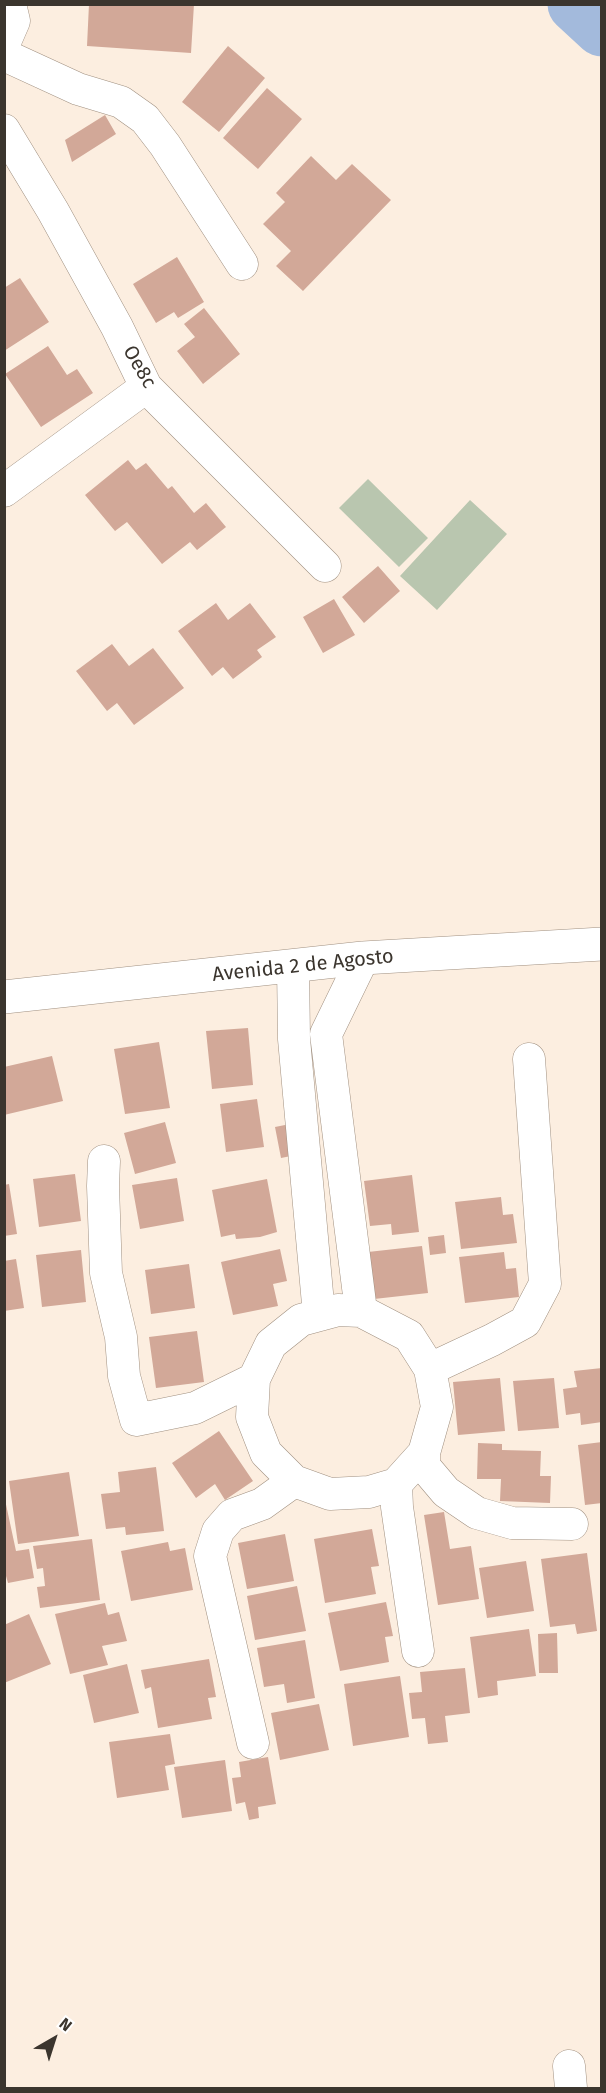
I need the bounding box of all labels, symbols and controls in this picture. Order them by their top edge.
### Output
street label: Oe8c [117,341,161,393]
street label: Avenida 2 de Agosto [211,945,395,987]
north arrow [24,2009,84,2069]
text: N [56,2014,76,2035]

